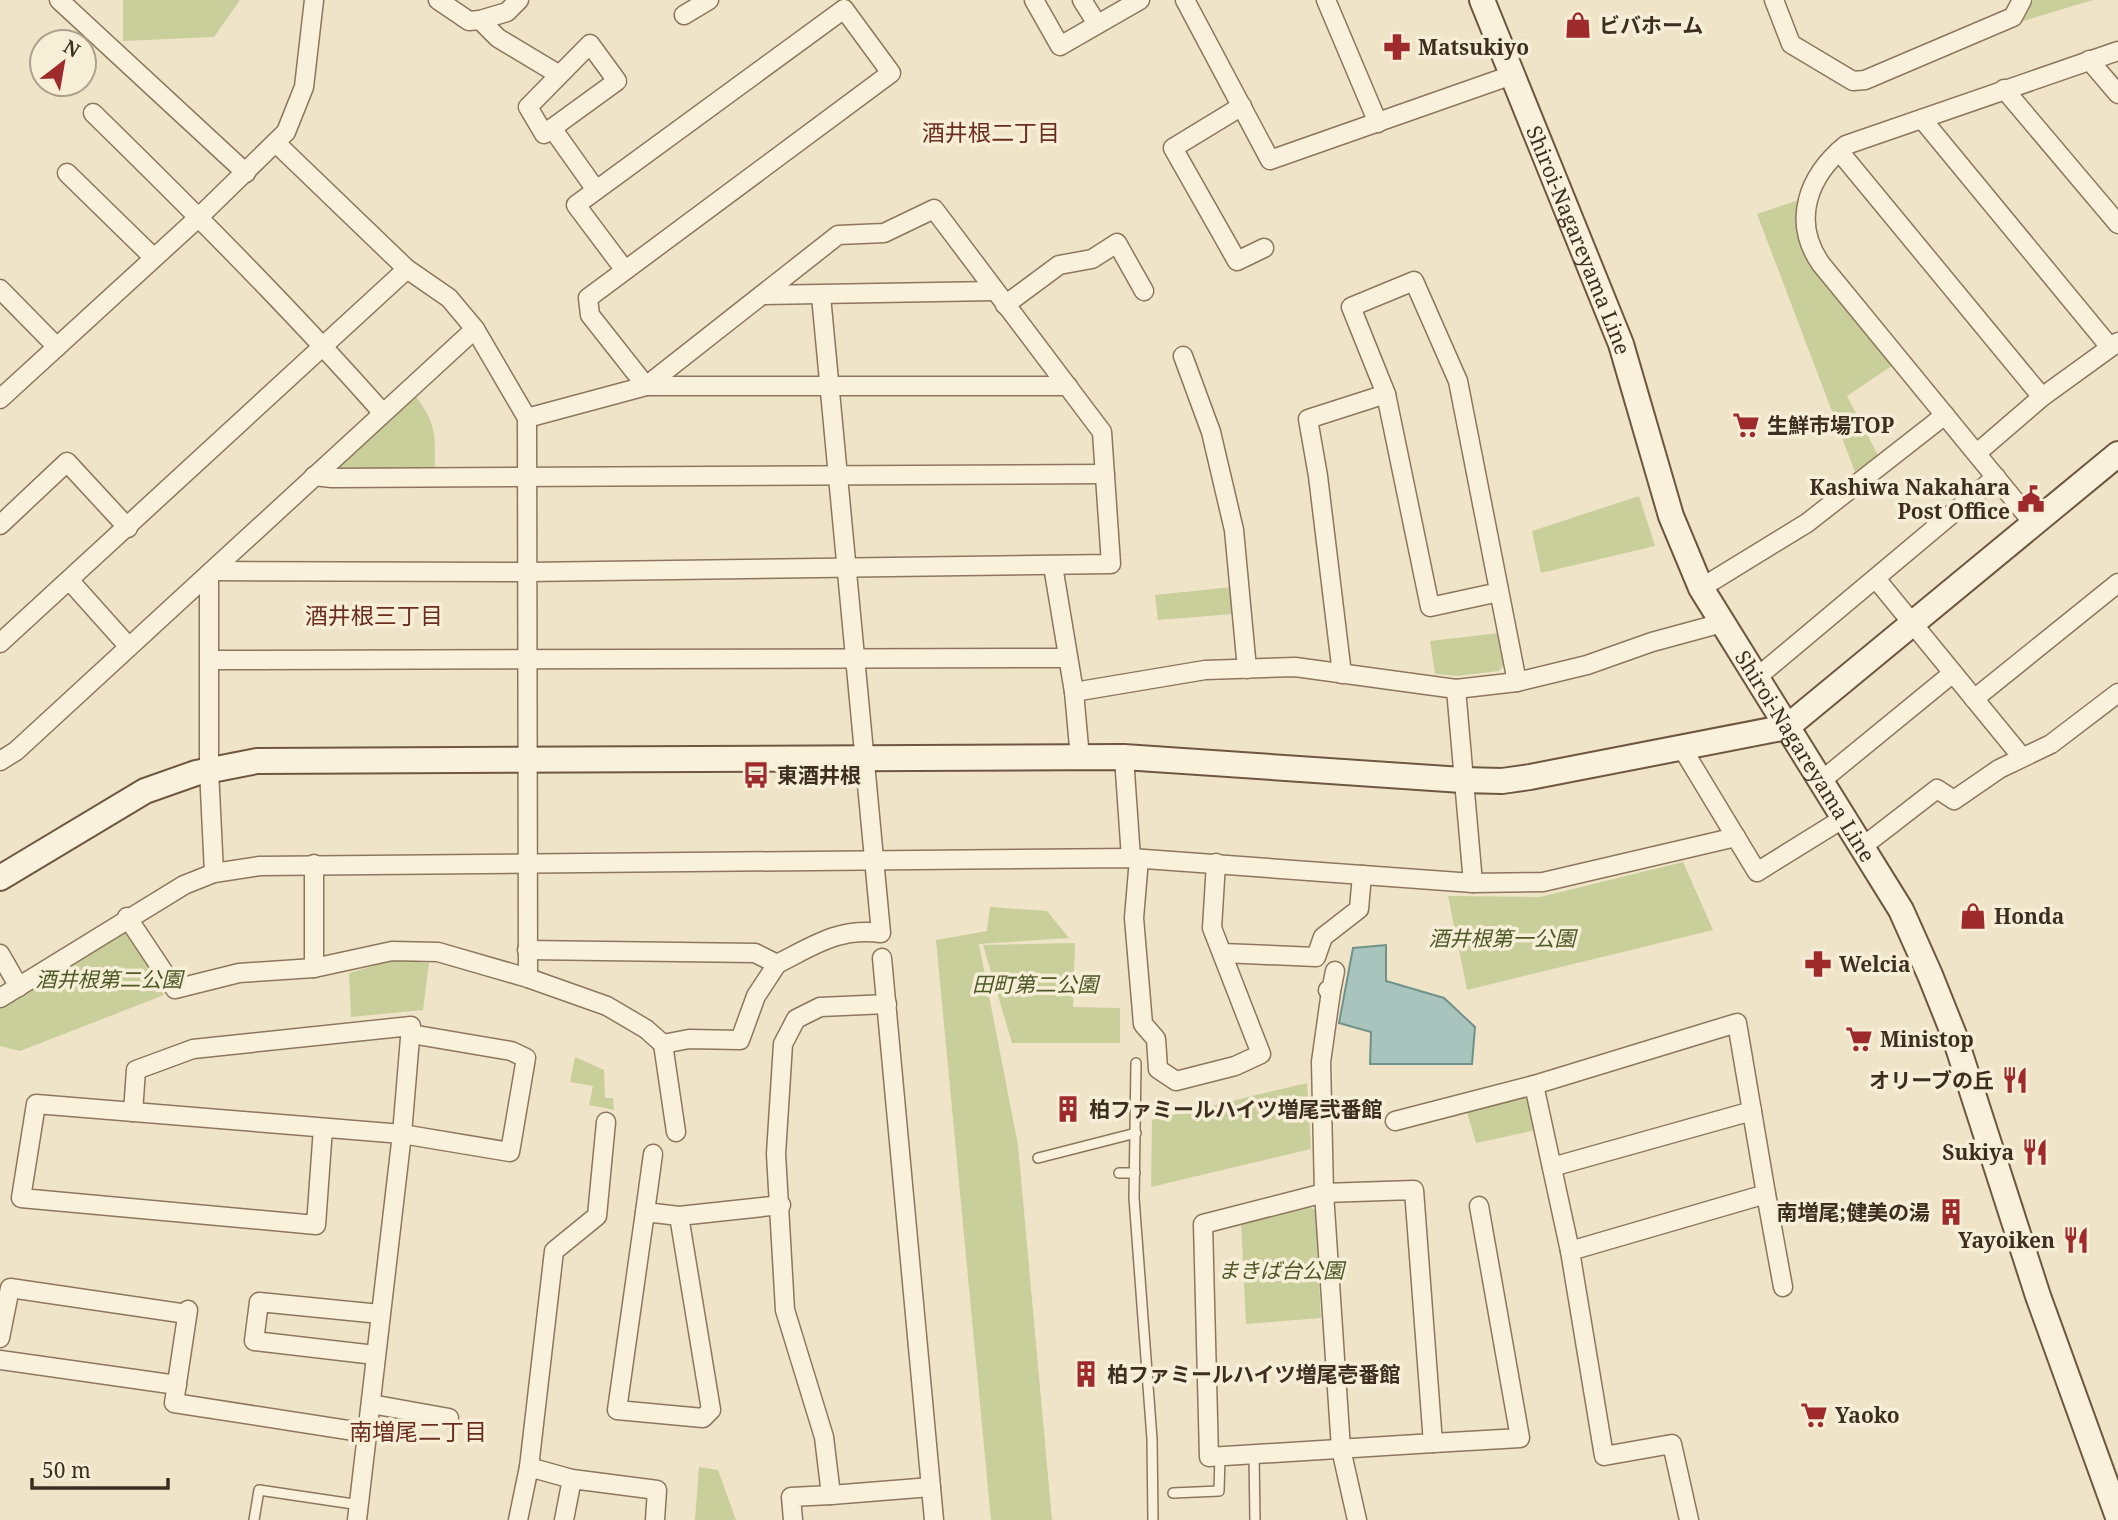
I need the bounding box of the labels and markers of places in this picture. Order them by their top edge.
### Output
shop icon: ビバホーム [1563,10,1593,40]
place label: ビバホーム [1599,11,1703,39]
pharmacy icon: Matsukiyo [1382,32,1412,62]
place label: Matsukiyo [1418,33,1529,61]
supermarket icon: 生鮮市場TOP [1731,410,1761,440]
place label: 生鮮市場TOP [1767,411,1895,439]
place label: Kashiwa Nakahara Post Office [1810,473,2010,525]
public building icon: Kashiwa Nakahara Post Office [2016,484,2046,514]
bus stop icon: 東酒井根 [741,760,771,790]
place label: 東酒井根 [777,761,861,789]
shop icon: Honda [1958,901,1988,931]
place label: Honda [1994,902,2064,930]
pharmacy icon: Welcia [1803,949,1833,979]
place label: Welcia [1839,950,1911,978]
supermarket icon: Ministop [1844,1024,1874,1054]
place label: Ministop [1880,1025,1974,1053]
restaurant icon: オリーブの丘 [2000,1065,2030,1095]
place label: オリーブの丘 [1869,1066,1994,1094]
building icon: 柏ファミールハイツ増尾弐番館 [1053,1094,1083,1124]
place label: 柏ファミールハイツ増尾弐番館 [1089,1095,1383,1123]
restaurant icon: Sukiya [2020,1137,2050,1167]
place label: Sukiya [1942,1138,2014,1166]
building icon: 南増尾;健美の湯 [1936,1197,1966,1227]
place label: 南増尾;健美の湯 [1777,1198,1930,1226]
restaurant icon: Yayoiken [2061,1225,2091,1255]
place label: Yayoiken [1958,1226,2055,1254]
building icon: 柏ファミールハイツ増尾壱番館 [1071,1359,1101,1389]
place label: 柏ファミールハイツ増尾壱番館 [1107,1360,1401,1388]
supermarket icon: Yaoko [1799,1400,1829,1430]
place label: Yaoko [1835,1401,1900,1429]

